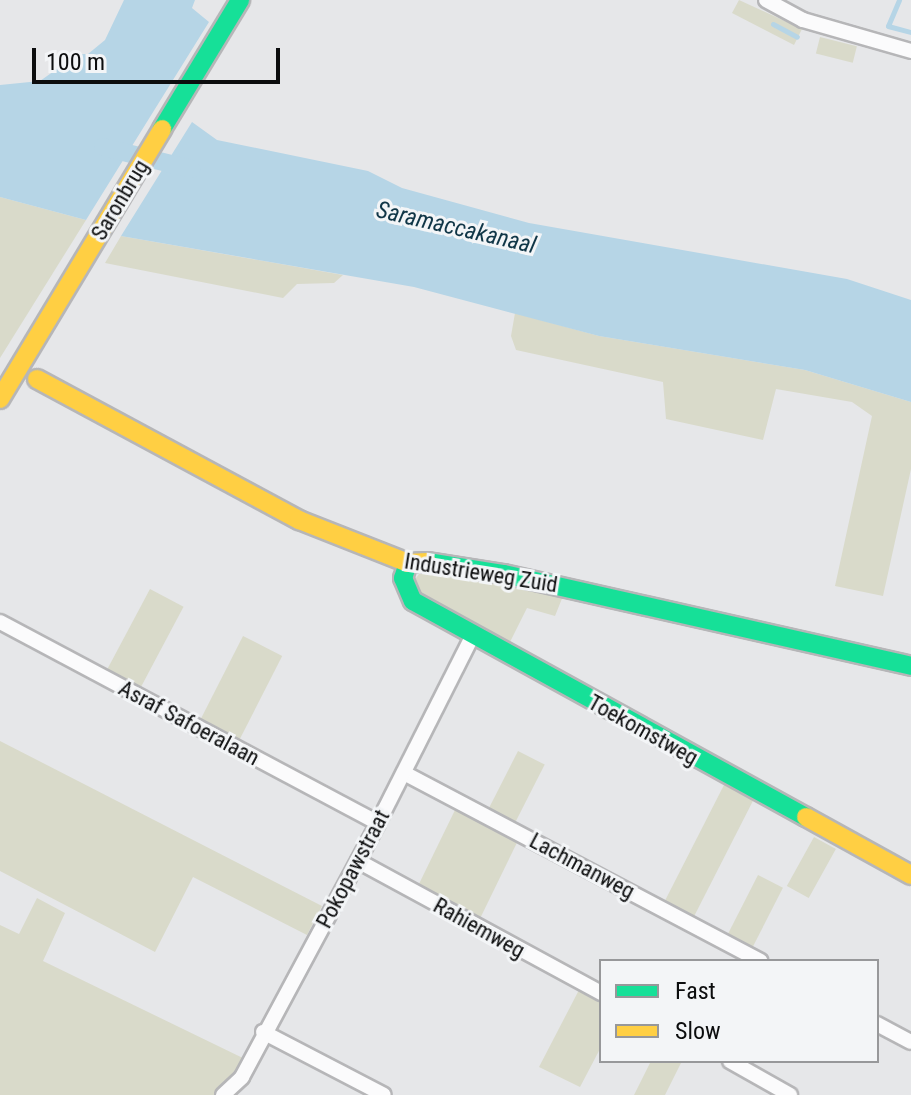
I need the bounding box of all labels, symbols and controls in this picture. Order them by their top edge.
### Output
scale bar [36,32,284,82]
text: 100 m [46,48,105,76]
street label: Saronbrug [86,155,154,245]
water label: Saramaccakanaal [373,196,539,260]
street label: Industrieweg Zuid [403,548,559,598]
street label: Asraf Safoeralaan [114,675,264,771]
street label: Toekomstweg [584,689,702,771]
street label: Pokopawstraat [311,805,395,933]
street label: Lachmanweg [525,827,639,905]
street label: Rahiemweg [429,892,529,964]
legend [599,959,879,1063]
text: Fast [675,977,716,1005]
text: Slow [675,1017,721,1045]

